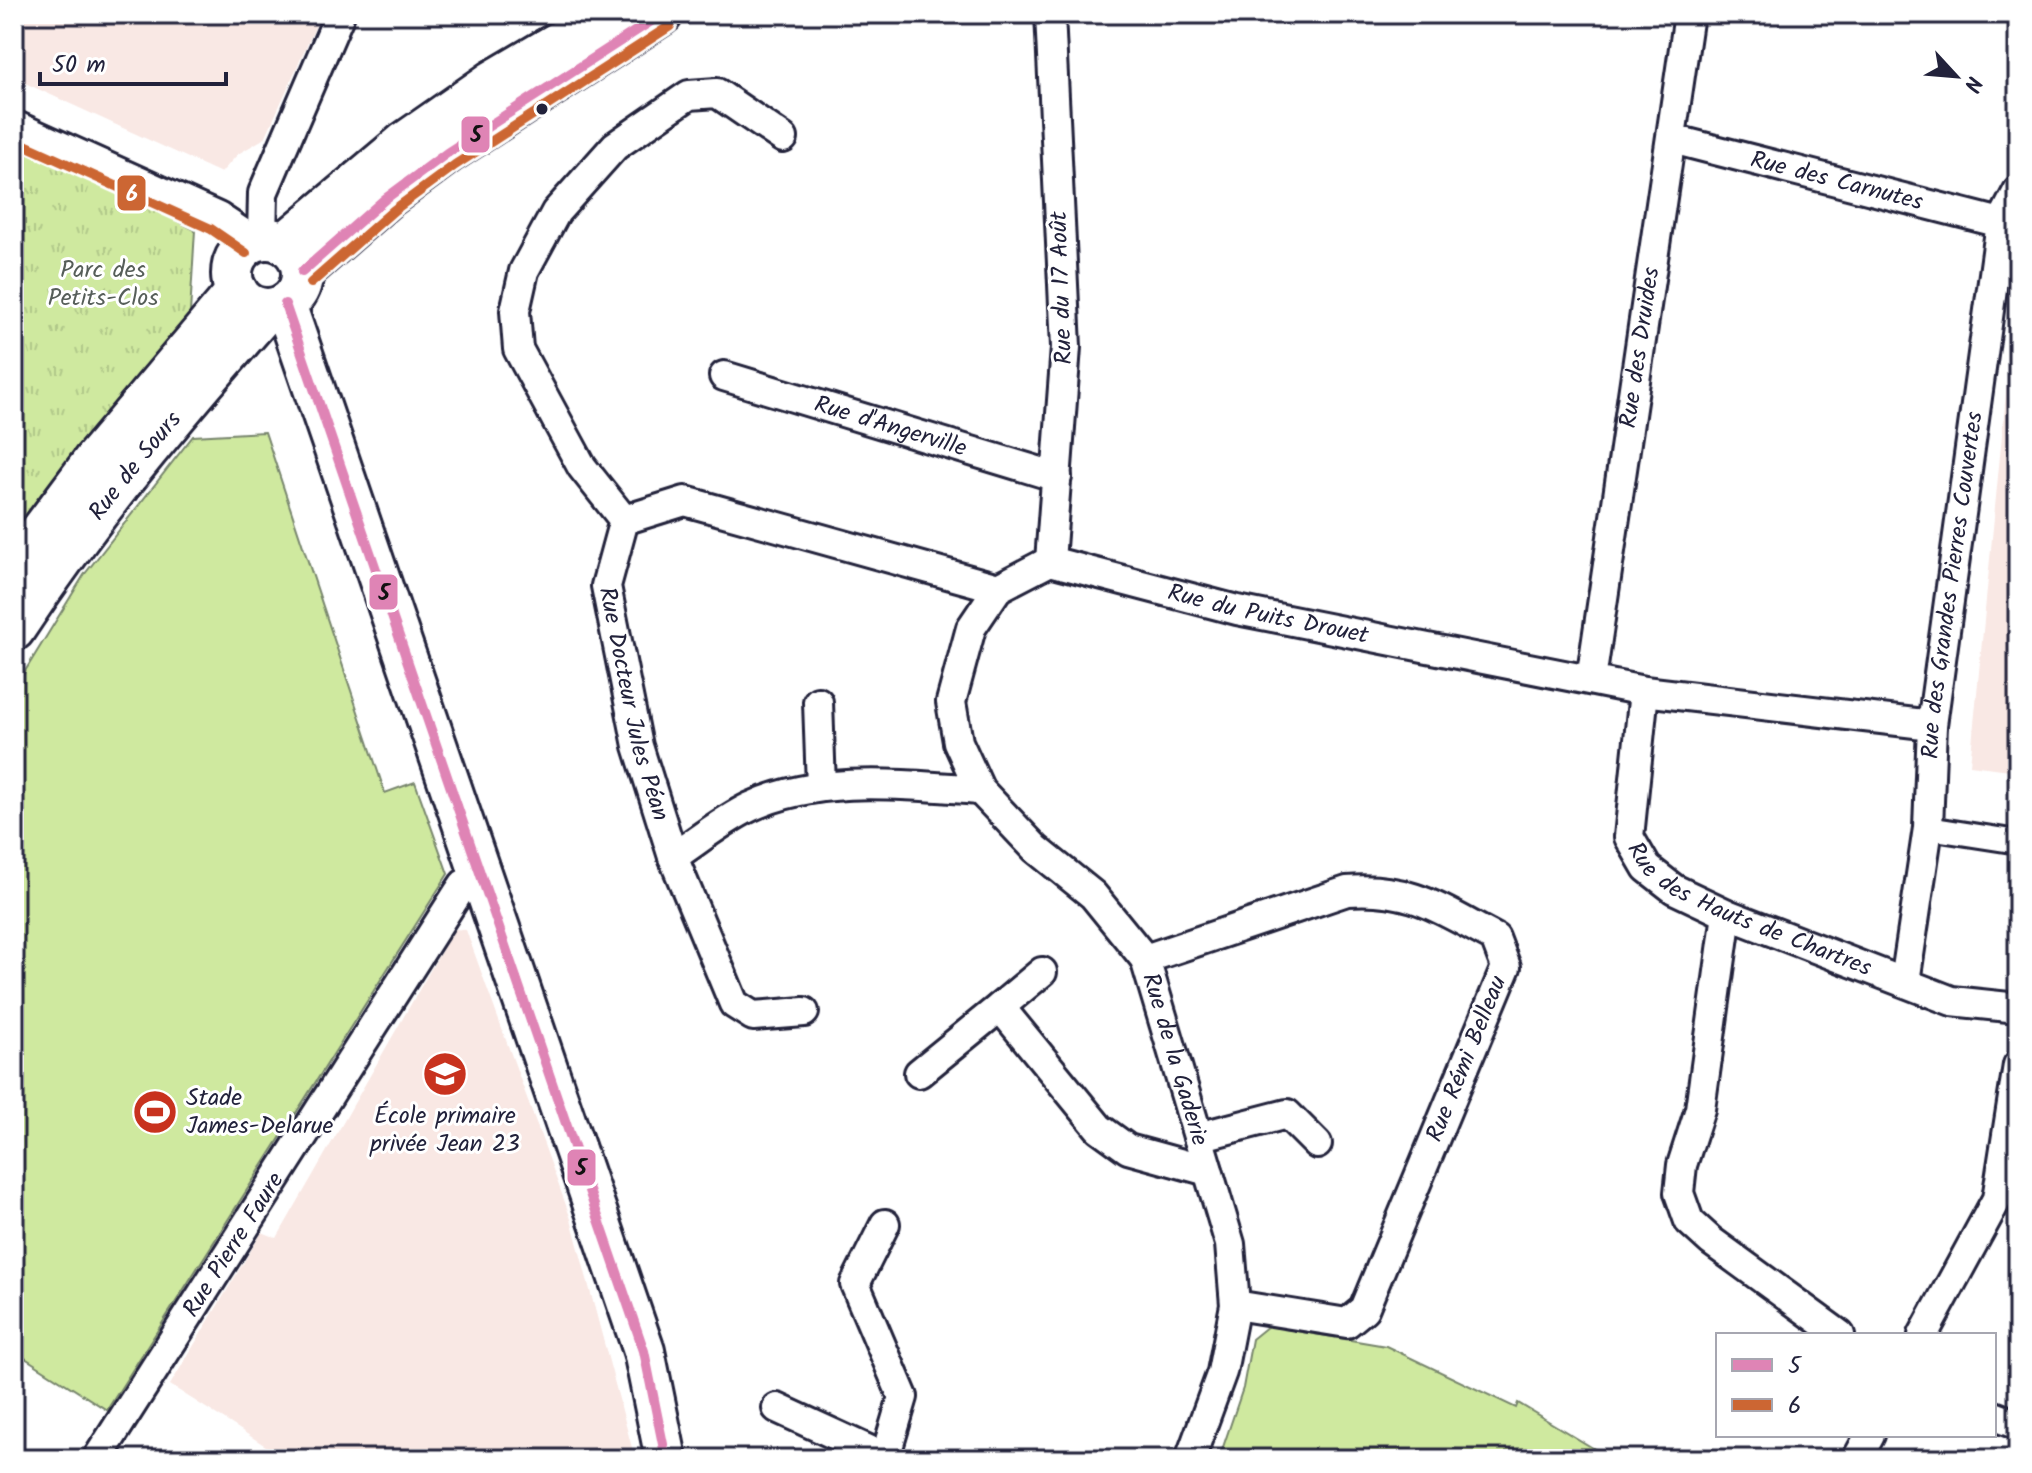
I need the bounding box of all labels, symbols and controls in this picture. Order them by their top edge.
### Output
scale bar [40,36,226,86]
north arrow [1916,36,1996,116]
text: 50 m [52,46,106,85]
text: N [1953,70,1991,98]
unlabelled marker [534,101,550,117]
line badge: 5 [460,115,491,154]
text: 5 [469,119,483,154]
street label: Rue des Carnutes [1746,140,1927,222]
line badge: 6 [116,174,147,212]
text: 6 [126,178,138,213]
street label: Rue du 17 Août [1040,210,1084,365]
park label: Parc des Petits-Clos [48,251,158,318]
street label: Rue des Druides [1609,264,1671,431]
street label: Rue d'Angerville [809,385,972,468]
street label: Rue de Sours [79,402,192,529]
street label: Rue des Grandes Pierres Couvertes [1911,409,1994,760]
line badge: 5 [368,573,399,611]
street label: Rue du Puits Drouet [1163,573,1373,655]
text: 5 [377,577,391,612]
street label: Rue Docteur Jules Péan [587,584,680,826]
street label: Rue des Hauts de Chartres [1616,834,1877,988]
street label: Rue de la Gaderie [1131,968,1219,1151]
street label: Rue Rémi Belleau [1416,969,1518,1148]
school or university icon: École primaire privée Jean 23 [421,1050,469,1098]
place label: Stade James-Delarue [186,1079,334,1146]
sports icon: Stade James-Delarue [131,1088,179,1136]
place label: École primaire privée Jean 23 [369,1097,520,1164]
line badge: 5 [566,1148,597,1187]
text: 5 [574,1152,588,1187]
street label: Rue Pierre Faure [172,1164,295,1325]
legend [1716,1333,1996,1437]
text: 5 [1788,1347,1803,1386]
text: 6 [1788,1387,1801,1426]

